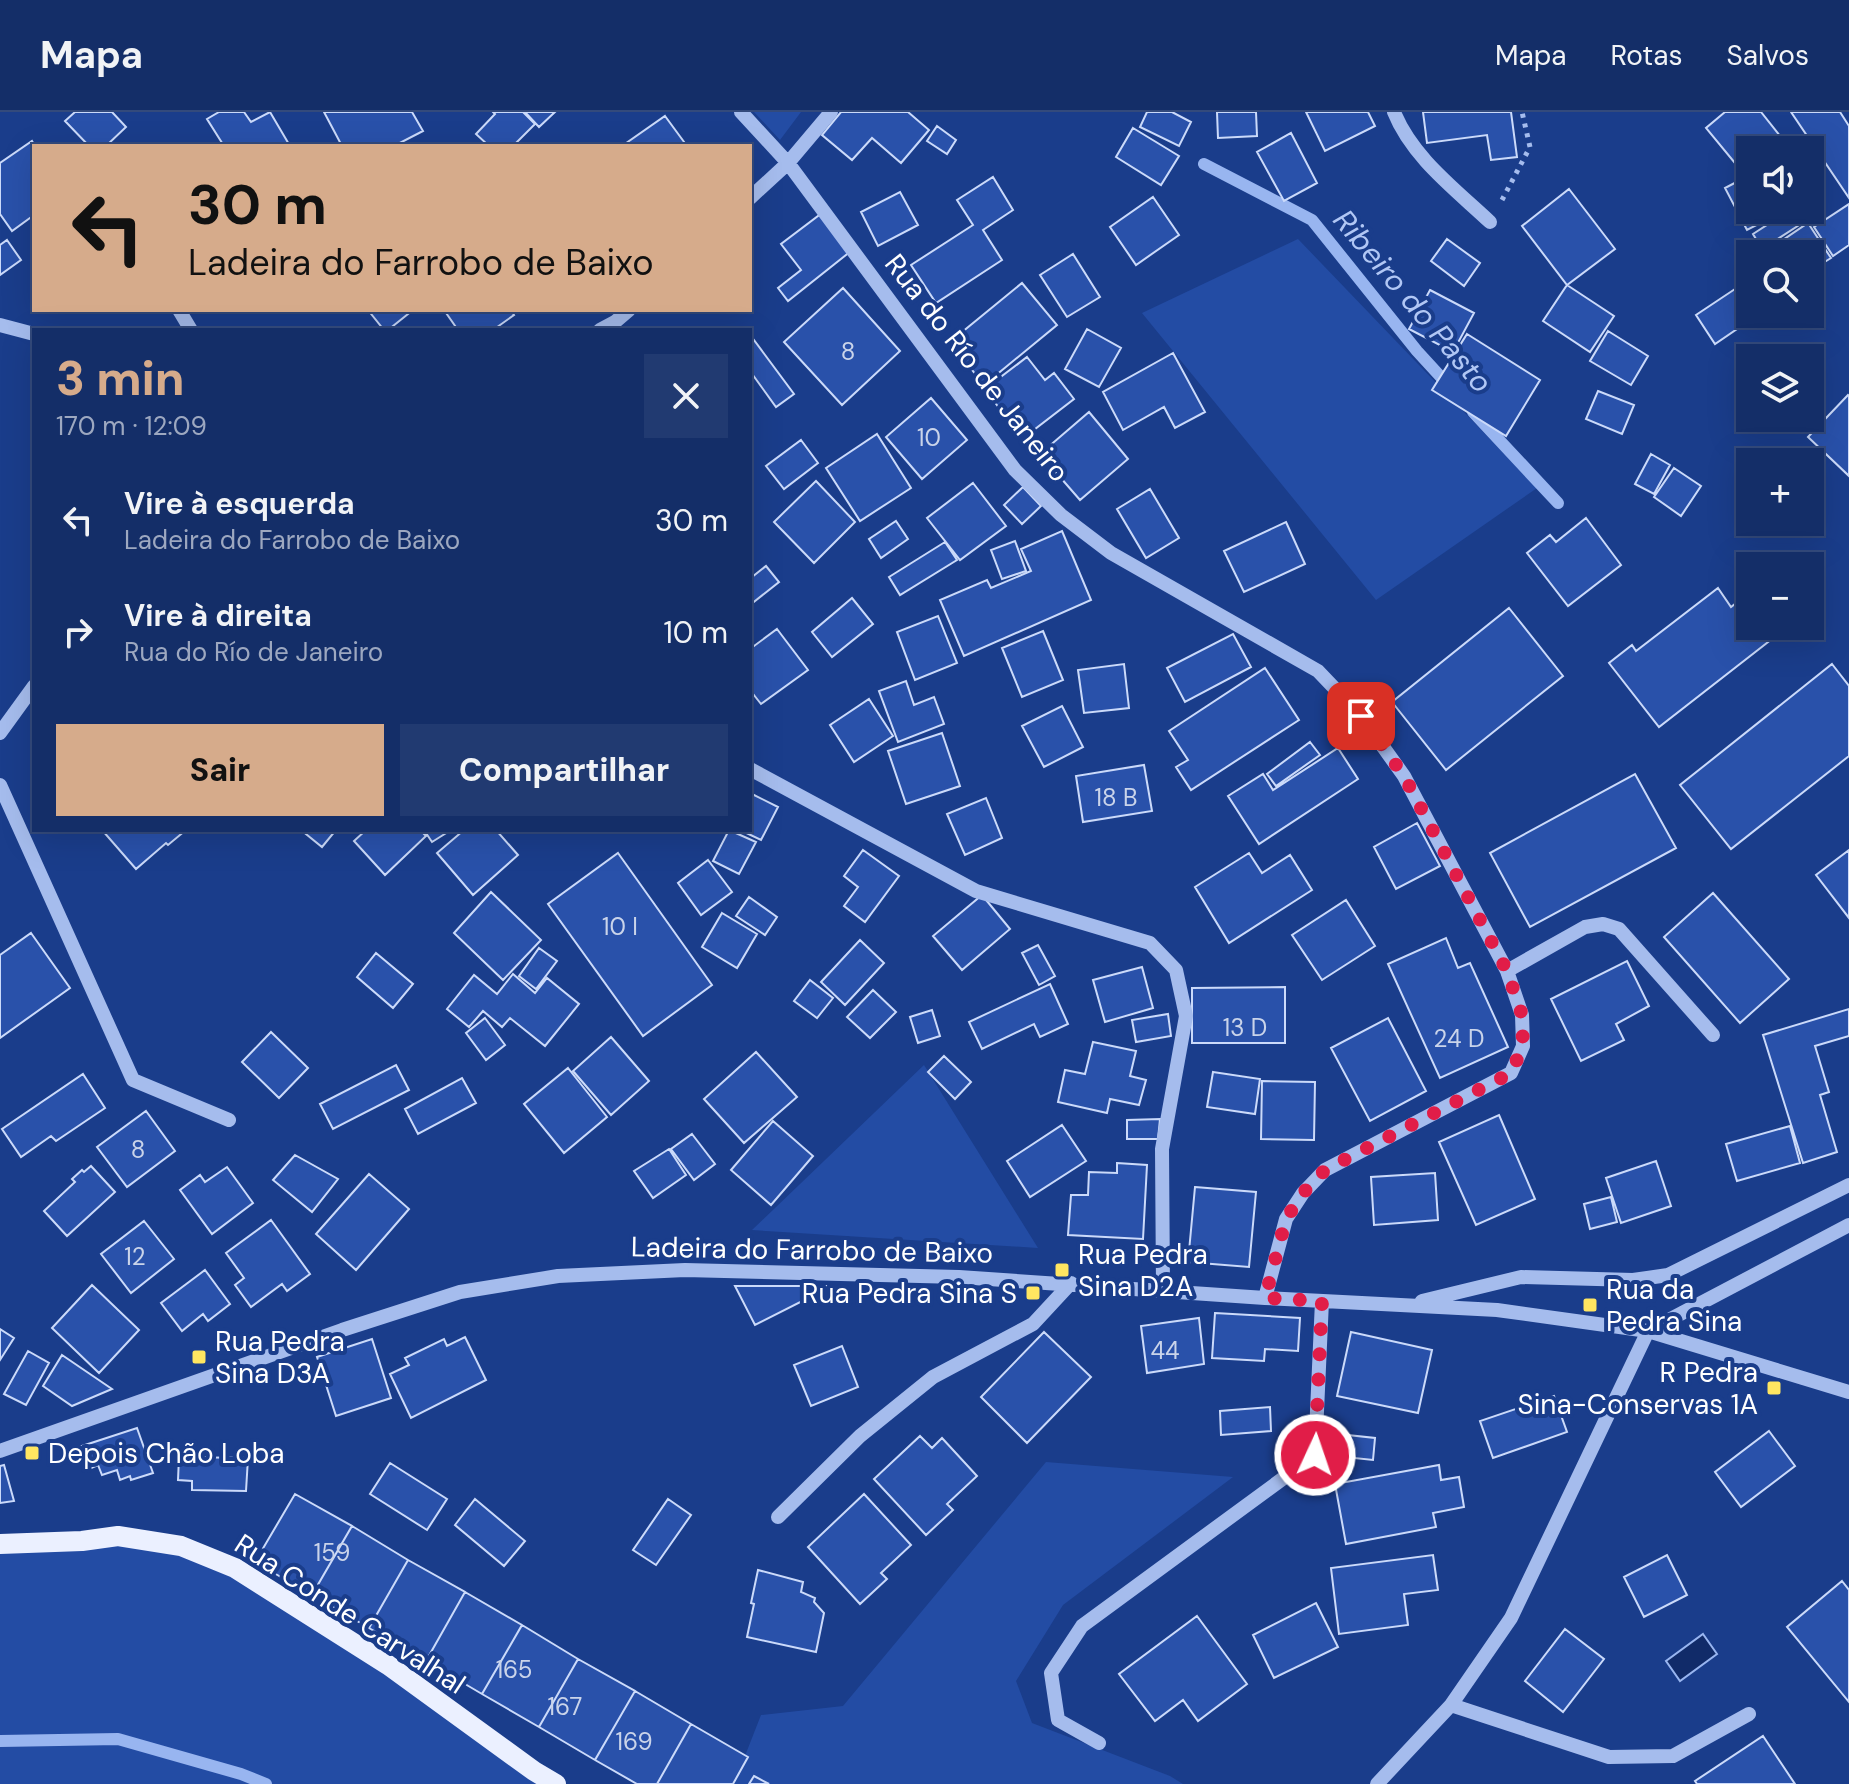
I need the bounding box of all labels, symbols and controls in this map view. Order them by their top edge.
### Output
text: Mapa [40,30,143,80]
text: Mapa [1495,37,1566,74]
text: Rotas [1610,37,1683,74]
text: Salvos [1727,37,1809,74]
map controls [1736,136,1824,640]
button: sound [1736,136,1824,224]
text: 30 m [188,168,327,241]
icon: left [56,176,160,280]
water label: Ribeiro do Pasto [1325,201,1501,401]
text: Ladeira do Farrobo de Baixo [188,239,654,286]
button: search [1736,240,1824,328]
street label: Rua do Río de Janeiro [876,247,1078,489]
house number: 8 [841,336,855,367]
button: layers [1736,344,1824,432]
text: 3 min [56,347,185,410]
button: close [644,354,728,438]
text: 170 m · 12:09 [56,409,207,443]
house number: 10 [917,422,941,453]
button: + [1736,448,1824,536]
text: Vire à esquerda [124,484,355,523]
icon: left [56,498,100,542]
text: 30 m [655,501,728,540]
text: Ladeira do Farrobo de Baixo [124,523,460,557]
button: − [1736,552,1824,640]
text: Vire à direita [124,596,312,635]
icon: right [56,610,100,654]
text: 10 m [663,613,728,652]
text: Rua do Río de Janeiro [124,635,383,669]
pin [1327,682,1395,750]
icon: arrive [1339,694,1383,738]
button: Sair [56,724,384,816]
button: Compartilhar [400,724,728,816]
house number: 18 B [1095,782,1137,813]
house number: 10 I [602,911,638,942]
house number: 13 D [1223,1012,1267,1043]
house number: 24 D [1434,1023,1484,1054]
house number: 8 [131,1134,145,1165]
street label: Ladeira do Farrobo de Baixo [631,1228,993,1272]
place label: Rua Pedra Sina D2A [1078,1236,1208,1305]
house number: 12 [124,1241,146,1272]
marker: Rua Pedra Sina D2A [1053,1261,1071,1279]
place label: Rua da Pedra Sina [1606,1271,1742,1340]
place label: Rua Pedra Sina S [802,1275,1017,1312]
marker: Rua Pedra Sina S [1024,1284,1042,1302]
marker: Rua da Pedra Sina [1581,1296,1599,1314]
place label: Rua Pedra Sina D3A [215,1323,345,1392]
house number: 44 [1150,1335,1180,1366]
marker: Rua Pedra Sina D3A [190,1348,208,1366]
place label: R Pedra Sina-Conservas 1A [1517,1354,1758,1423]
marker: R Pedra Sina-Conservas 1A [1765,1379,1783,1397]
position arrow [1273,1413,1357,1497]
place label: Depois Chão Loba [48,1435,285,1472]
marker: Depois Chão Loba [23,1444,41,1462]
street label: Rua Conde Carvalhal [228,1526,472,1702]
house number: 159 [314,1537,350,1568]
house number: 165 [496,1654,532,1685]
house number: 167 [548,1691,582,1722]
house number: 169 [615,1726,653,1757]

